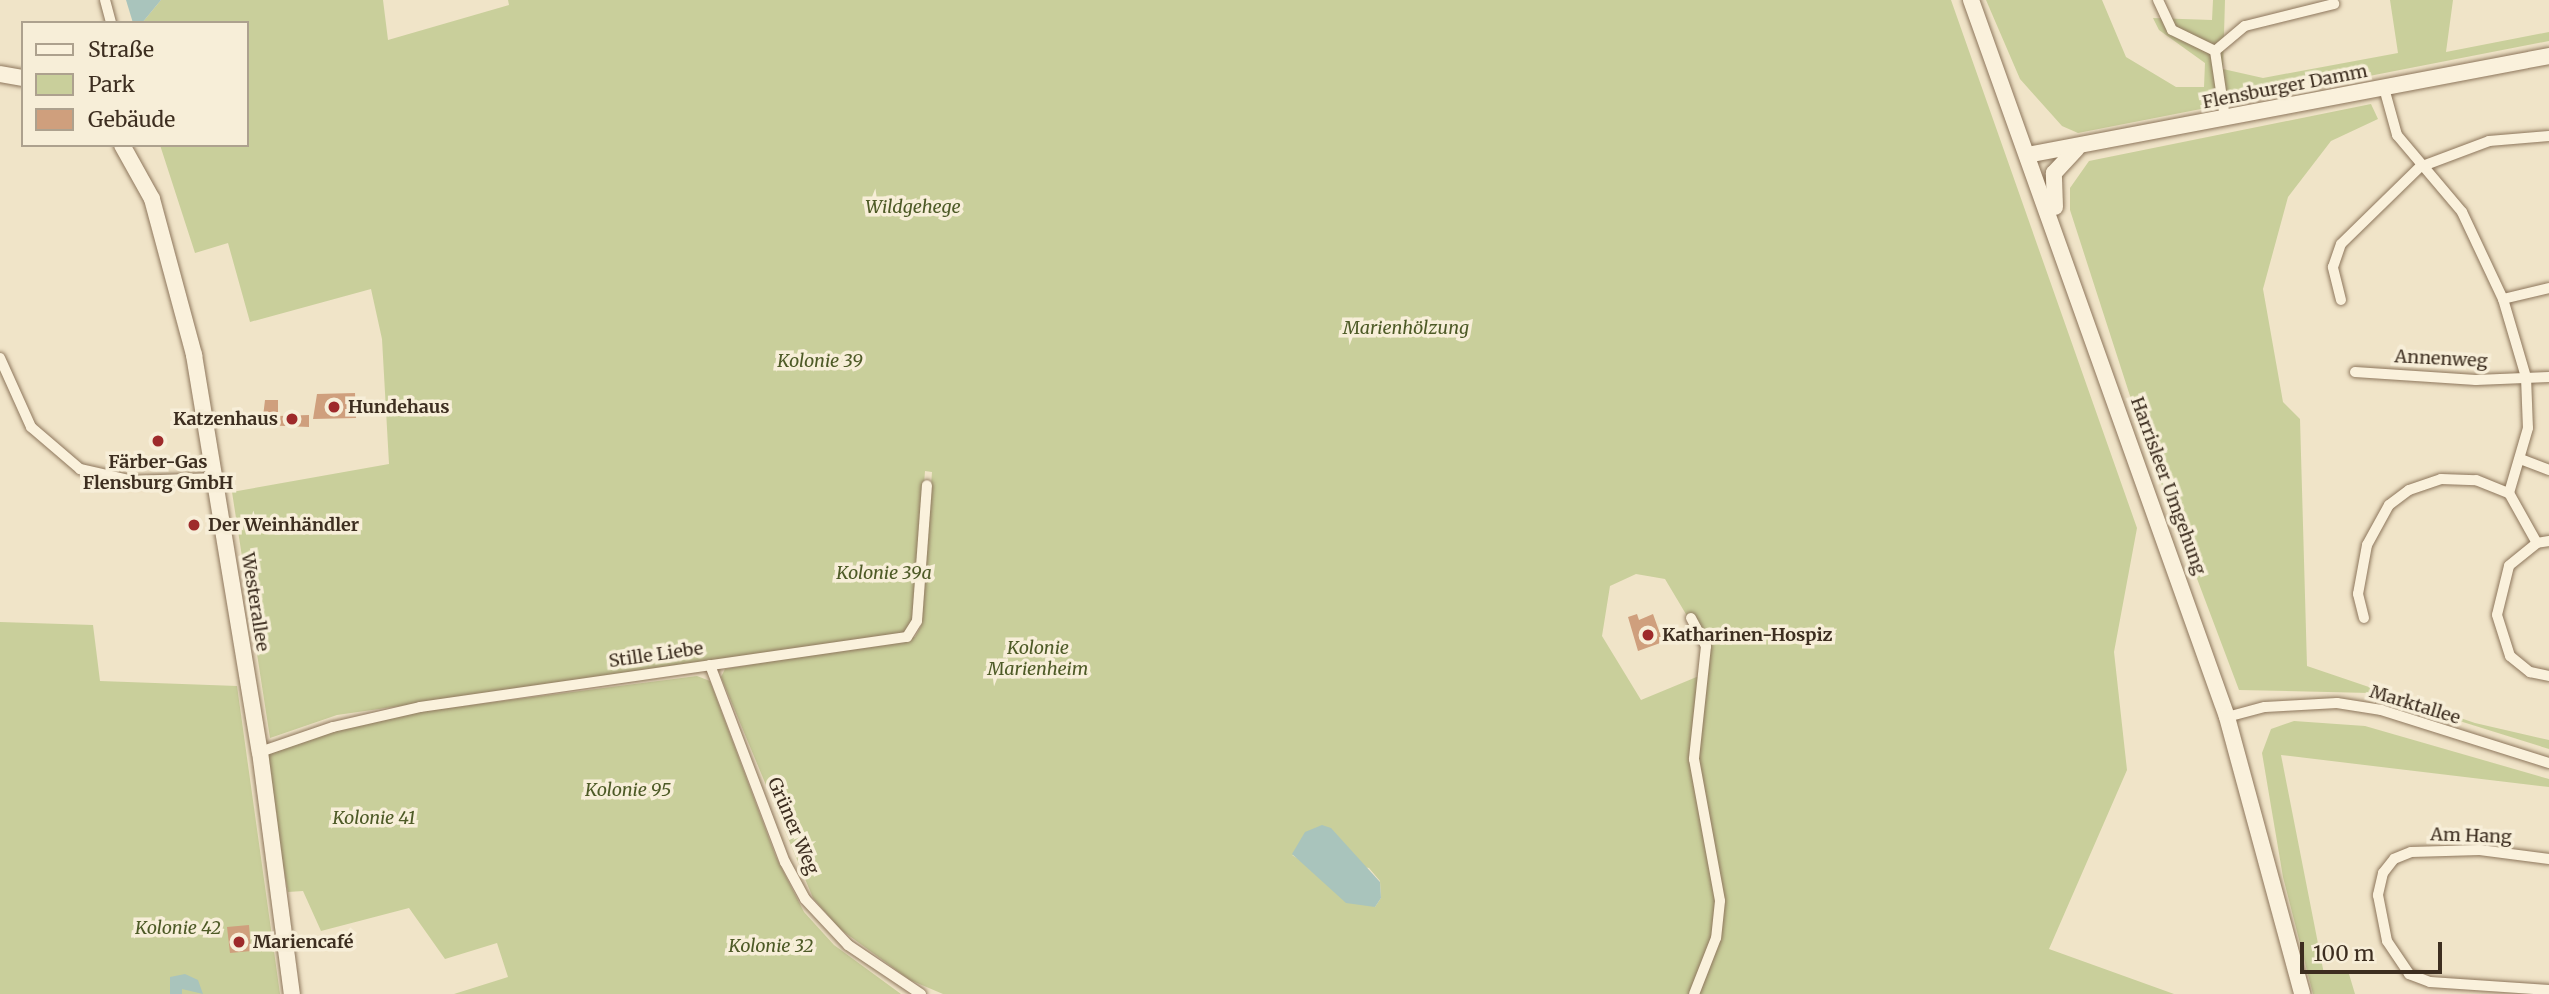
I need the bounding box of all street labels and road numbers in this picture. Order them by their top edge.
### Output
street label: Flensburger Damm [2201,60,2369,114]
street label: Annenweg [2394,346,2488,372]
street label: Harrisleer Umgehung [2126,394,2210,578]
street label: Westerallee [237,551,273,653]
street label: Stille Liebe [607,638,705,672]
street label: Marktallee [2367,681,2463,729]
street label: Grüner Weg [763,774,823,878]
street label: Am Hang [2430,824,2512,848]

